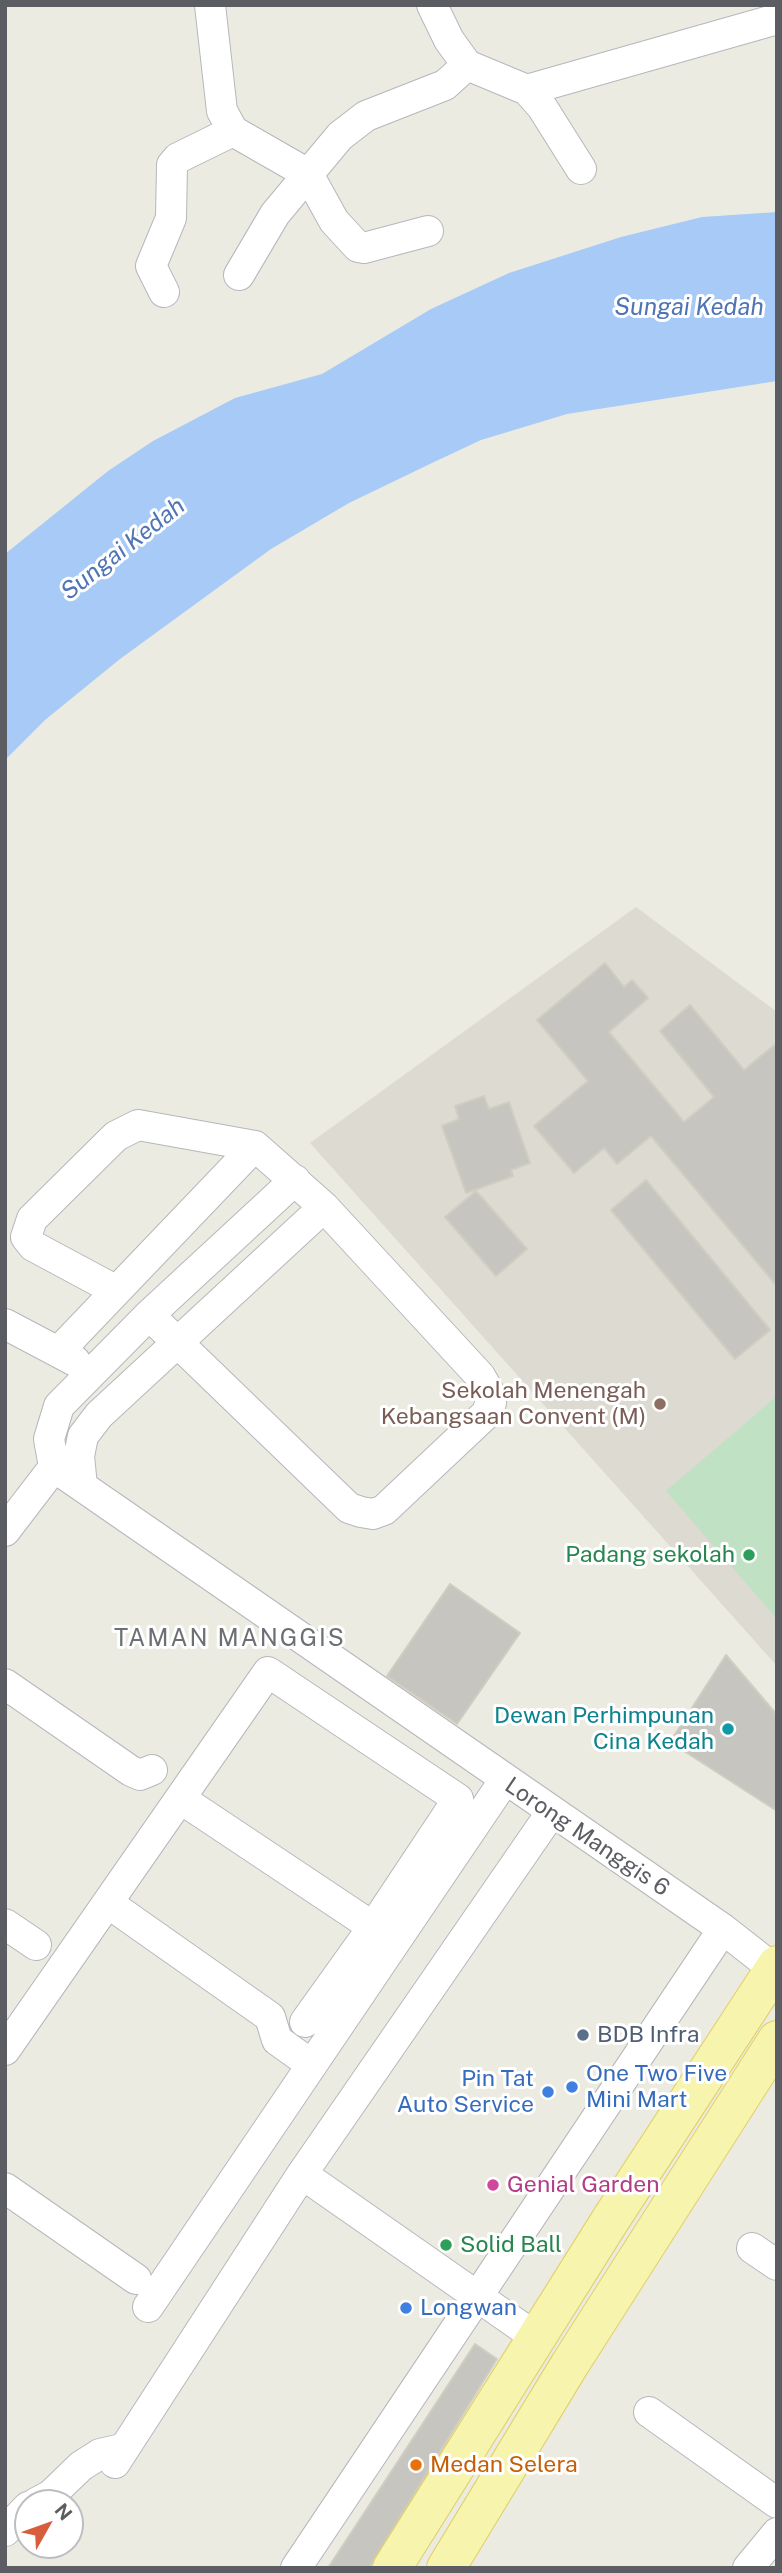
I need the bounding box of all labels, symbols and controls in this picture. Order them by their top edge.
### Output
water label: Sungai Kedah [614,294,764,322]
water label: Sungai Kedah [55,492,191,606]
place label: Sekolah Menengah Kebangsaan Convent (M) [381,1377,646,1431]
marker: Sekolah Menengah Kebangsaan Convent (M) [652,1396,668,1412]
place label: Padang sekolah [565,1541,735,1569]
marker: Padang sekolah [741,1547,757,1563]
district label: TAMAN MANGGIS [116,1625,344,1653]
place label: Dewan Perhimpunan Cina Kedah [494,1702,714,1756]
marker: Dewan Perhimpunan Cina Kedah [720,1721,736,1737]
street label: Lorong Manggis 6 [499,1772,675,1902]
place label: BDB Infra [597,2021,699,2049]
marker: BDB Infra [575,2027,591,2043]
place label: One Two Five Mini Mart [586,2060,727,2114]
place label: Pin Tat Auto Service [397,2065,534,2119]
marker: One Two Five Mini Mart [564,2079,580,2095]
marker: Pin Tat Auto Service [540,2084,556,2100]
place label: Genial Garden [507,2171,660,2199]
marker: Genial Garden [485,2177,501,2193]
place label: Solid Ball [460,2231,562,2259]
marker: Solid Ball [438,2237,454,2253]
place label: Longwan [420,2294,517,2322]
marker: Longwan [398,2300,414,2316]
place label: Medan Selera [430,2451,578,2479]
marker: Medan Selera [408,2457,424,2473]
north arrow [14,2489,84,2559]
text: N [50,2499,77,2525]

